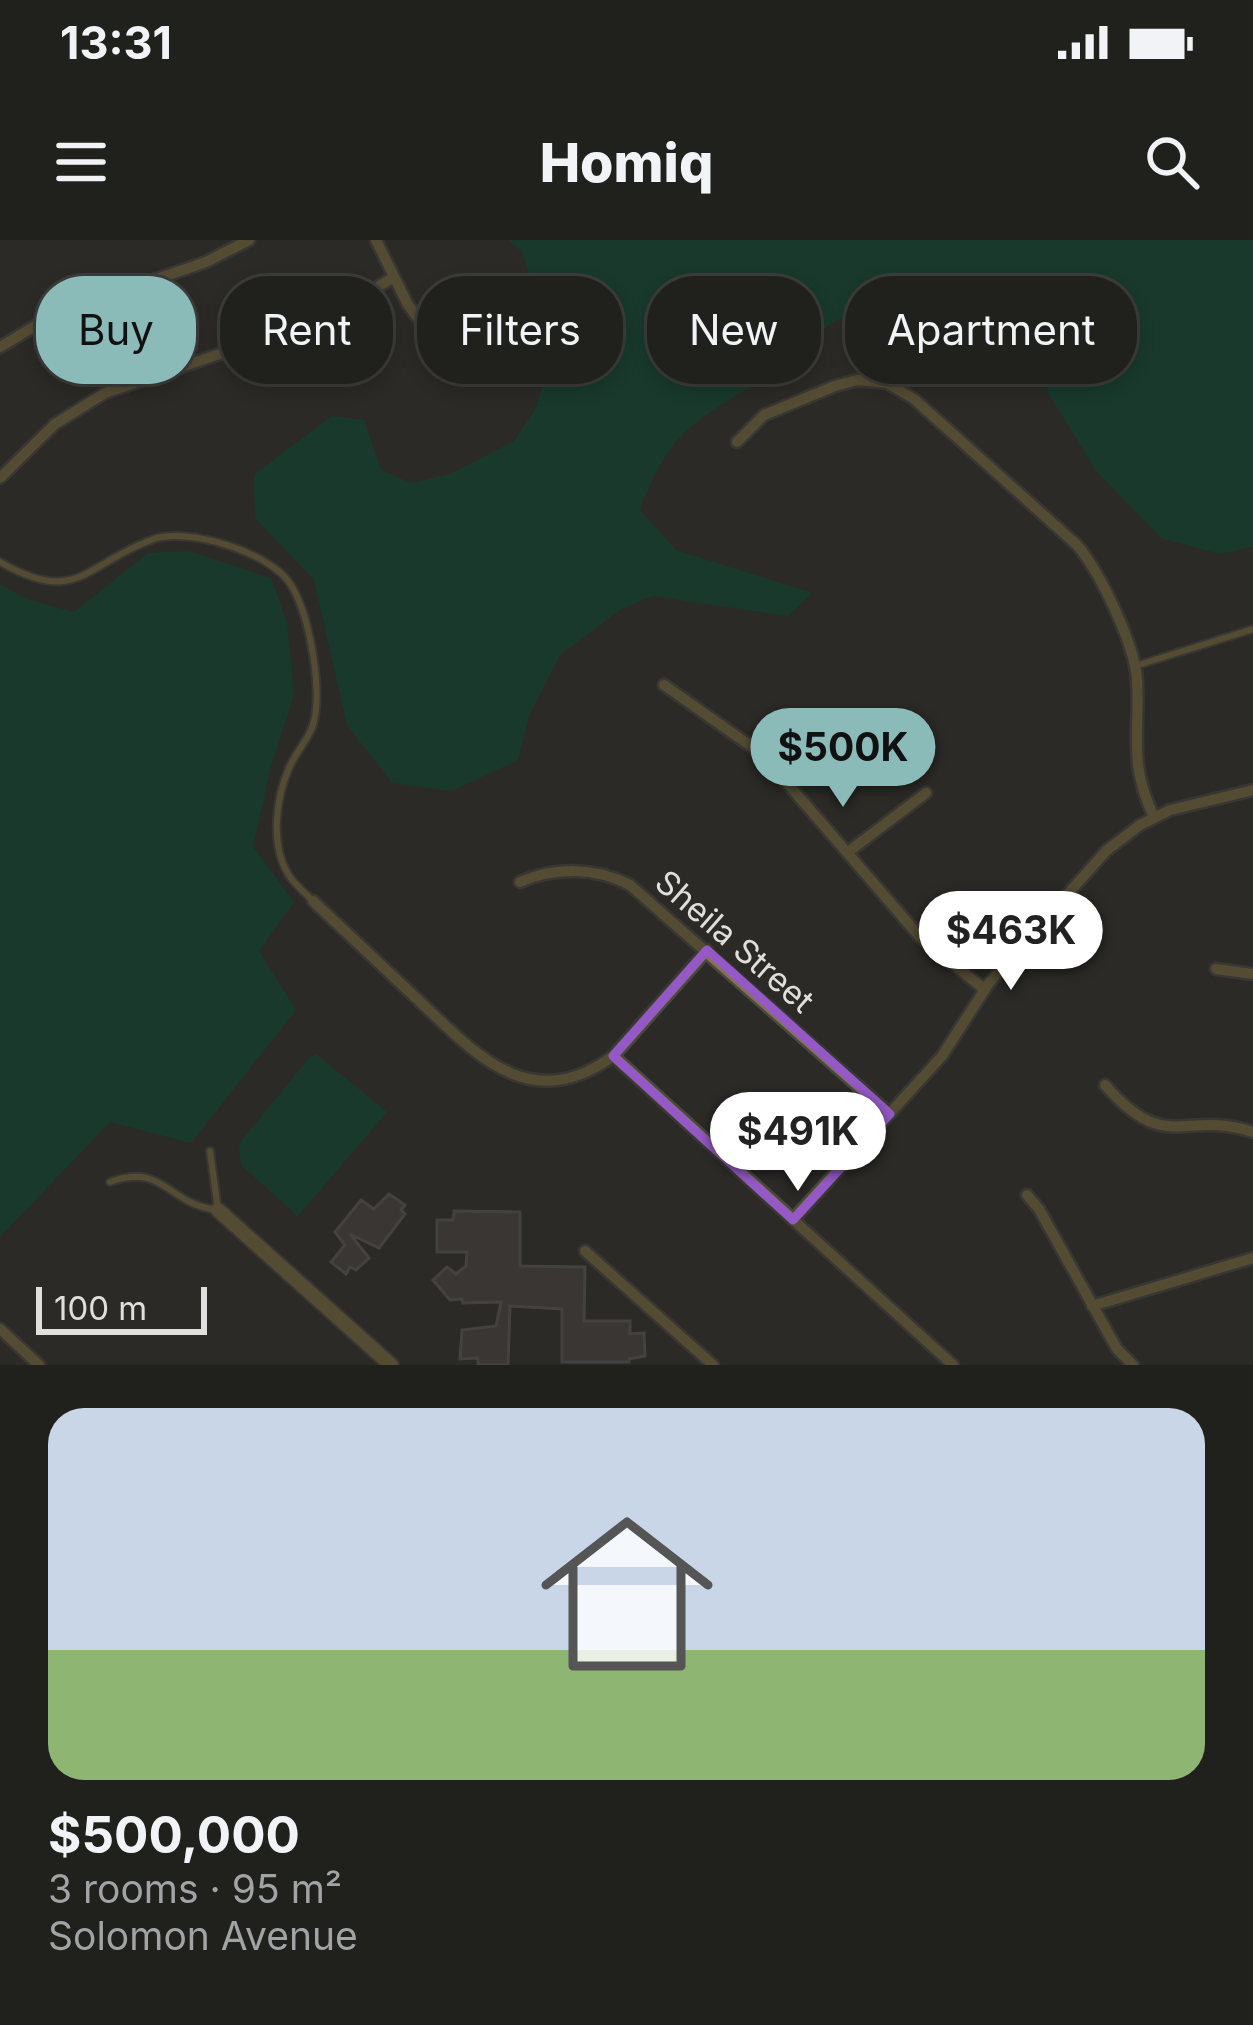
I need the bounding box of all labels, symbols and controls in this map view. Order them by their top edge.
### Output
text: 13:31 [60,15,172,70]
icon: menu [48,129,114,195]
icon: search [1139,129,1205,195]
text: Homiq [540,130,713,195]
chip: Buy [36,276,196,384]
chip: Rent [220,276,393,384]
chip: Filters [417,276,623,384]
chip: New [647,276,821,384]
chip: Apartment [845,276,1137,384]
pin: $500K [759,708,927,810]
text: $500K [777,723,909,770]
street label: Sheila Street [648,861,823,1021]
pin: $463K [927,891,1095,993]
text: $463K [946,906,1076,953]
pin: $491K [714,1092,882,1194]
text: $491K [737,1107,859,1154]
scale bar [36,1281,207,1334]
text: 100 m [54,1288,147,1328]
icon: home [519,1486,735,1702]
text: $500,000 [48,1804,300,1865]
text: 3 rooms · 95 m² [48,1865,342,1912]
text: Solomon Avenue [48,1912,358,1959]

